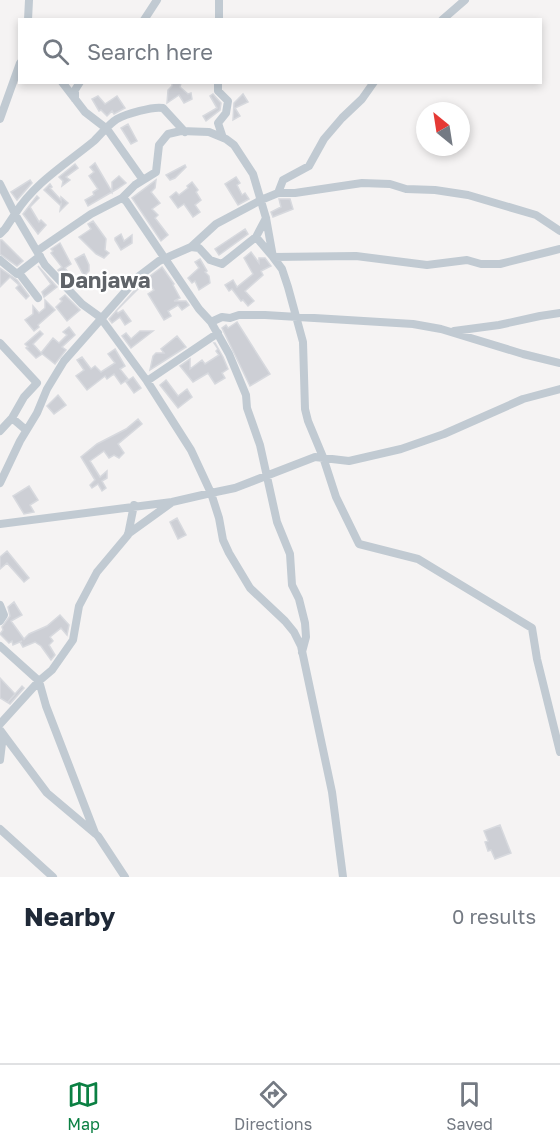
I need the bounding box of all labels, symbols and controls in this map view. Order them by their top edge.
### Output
search box [18,18,542,84]
icon: search [39,35,72,68]
text: Search here [87,38,213,65]
north arrow [416,102,470,156]
district label: Danjawa [60,266,150,293]
text: Nearby [24,901,115,932]
text: 0 results [452,904,536,928]
tab: Map [67,1078,100,1134]
tab: Directions [234,1078,312,1134]
tab: Saved [446,1078,493,1134]

